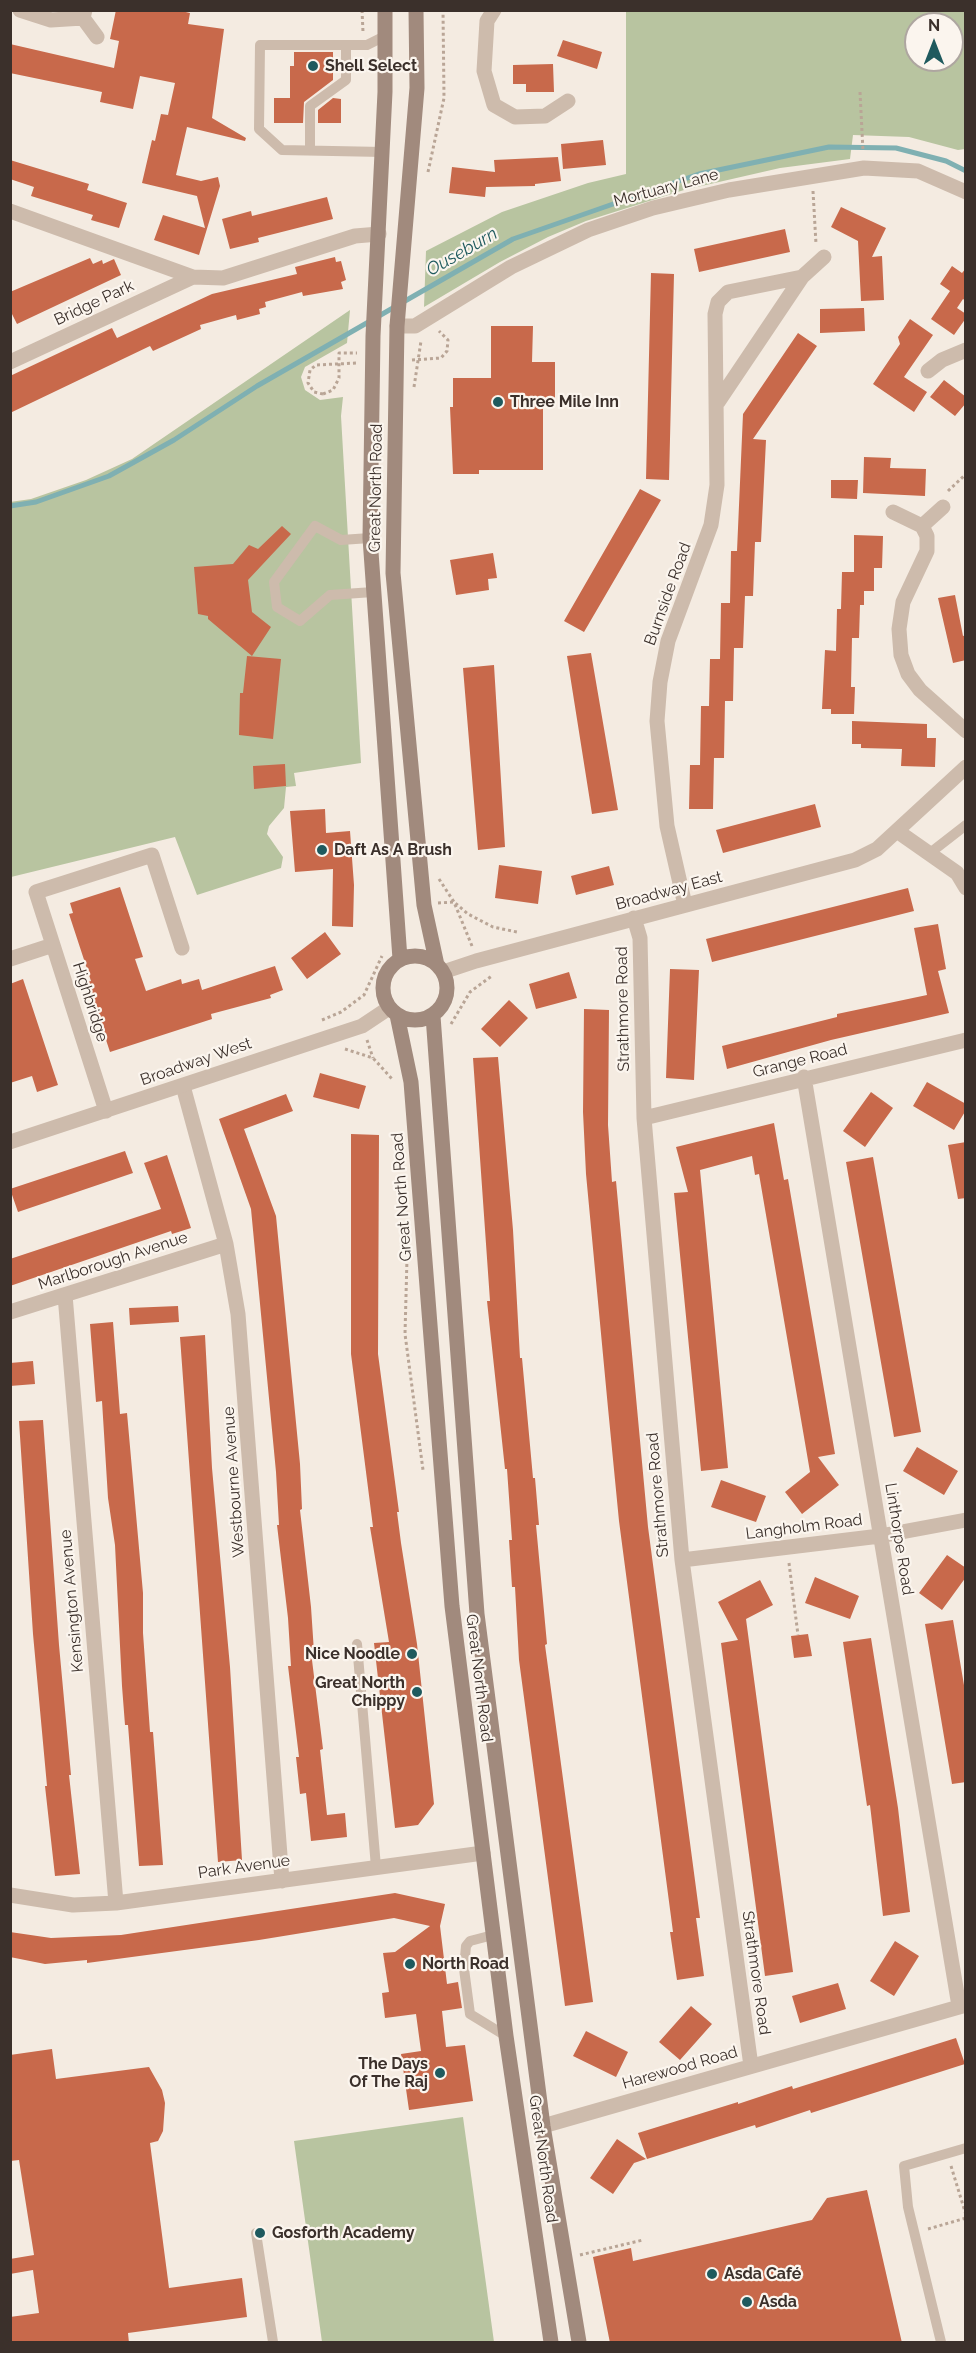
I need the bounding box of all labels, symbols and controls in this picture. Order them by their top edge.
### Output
north arrow [904,12,964,72]
text: N [928,16,940,35]
place label: Shell Select [325,56,417,76]
marker: Shell Select [306,59,320,73]
street label: Mortuary Lane [611,165,721,211]
water label: Ouseburn [423,223,501,281]
street label: Bridge Park [51,276,137,330]
place label: Three Mile Inn [510,392,619,412]
marker: Three Mile Inn [491,395,505,409]
street label: Great North Road [365,423,387,553]
street label: Burnside Road [640,540,696,648]
place label: Daft As A Brush [334,840,452,860]
marker: Daft As A Brush [315,843,329,857]
street label: Broadway East [614,868,724,914]
street label: Strathmore Road [612,946,634,1072]
street label: Highbridge [68,960,112,1044]
street label: Broadway West [138,1034,254,1090]
street label: Grange Road [751,1040,849,1082]
street label: Great North Road [388,1132,416,1262]
street label: Marlborough Avenue [36,1228,190,1294]
street label: Westbourne Avenue [219,1406,249,1558]
street label: Strathmore Road [643,1432,673,1558]
street label: Linthorpe Road [881,1481,917,1597]
street label: Langholm Road [744,1510,864,1544]
street label: Kensington Avenue [56,1529,88,1673]
street label: Great North Road [462,1613,496,1743]
place label: Nice Noodle [305,1644,400,1664]
marker: Nice Noodle [405,1647,419,1661]
place label: Great North Chippy [315,1673,405,1711]
marker: Great North Chippy [410,1685,424,1699]
street label: Park Avenue [197,1851,291,1883]
street label: Strathmore Road [738,1910,774,2036]
place label: North Road [422,1954,509,1974]
marker: North Road [403,1957,417,1971]
street label: Harewood Road [620,2042,740,2094]
place label: The Days Of The Raj [349,2054,428,2092]
marker: The Days Of The Raj [433,2066,447,2080]
street label: Great North Road [525,2094,561,2224]
place label: Gosforth Academy [272,2223,415,2243]
marker: Gosforth Academy [253,2226,267,2240]
place label: Asda Café [724,2264,801,2284]
marker: Asda Café [705,2267,719,2281]
place label: Asda [759,2292,797,2312]
marker: Asda [740,2295,754,2309]

